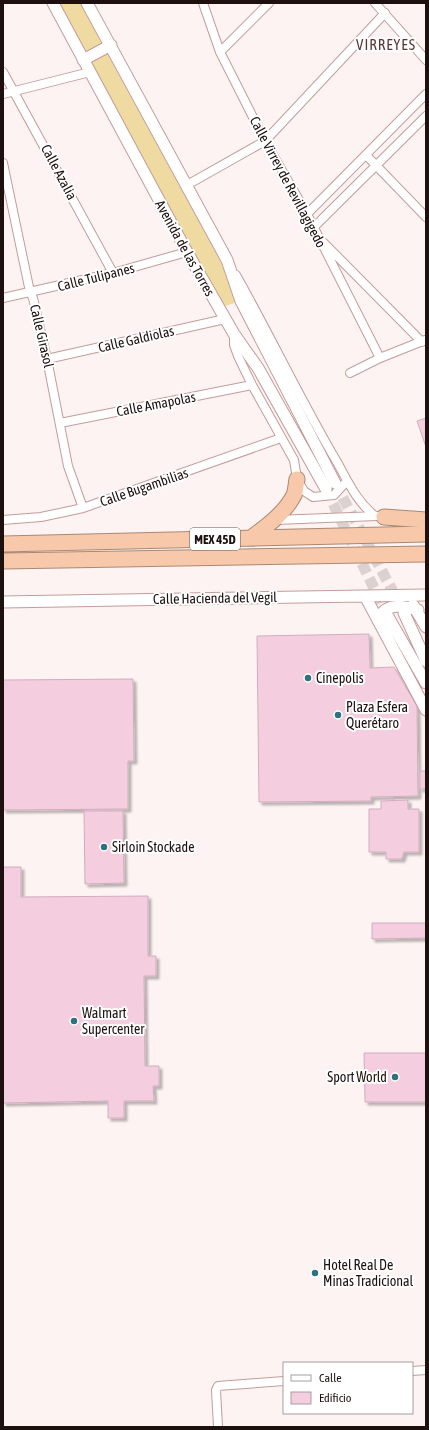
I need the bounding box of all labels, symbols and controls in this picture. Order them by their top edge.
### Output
district label: VIRREYES [356,36,416,53]
street label: Calle Virrey de Revillagigedo [247,114,329,250]
street label: Calle Azalia [38,142,80,202]
street label: Avenida de las Torres [152,197,218,299]
street label: Calle Tulipanes [56,260,136,294]
street label: Calle Girasol [27,303,57,370]
street label: Calle Galdiolas [96,322,176,356]
street label: Calle Amapolas [115,388,197,420]
street label: Calle Bugambilias [98,464,190,510]
road number: MEX 45D [190,528,240,550]
street label: Calle Hacienda del Vegil [153,589,277,607]
place label: Cinepolis [316,670,364,686]
marker: Cinepolis [303,673,313,683]
place label: Plaza Esfera Querétaro [346,699,408,731]
marker: Plaza Esfera Querétaro [333,710,343,720]
place label: Sirloin Stockade [112,839,195,855]
marker: Sirloin Stockade [99,842,109,852]
place label: Walmart Supercenter [82,1005,145,1037]
marker: Walmart Supercenter [69,1016,79,1026]
place label: Sport World [327,1069,387,1085]
marker: Sport World [390,1072,400,1082]
place label: Hotel Real De Minas Tradicional [323,1257,414,1289]
marker: Hotel Real De Minas Tradicional [310,1268,320,1278]
legend [283,1362,413,1414]
text: Calle [319,1371,342,1385]
text: Edificio [319,1391,352,1405]

